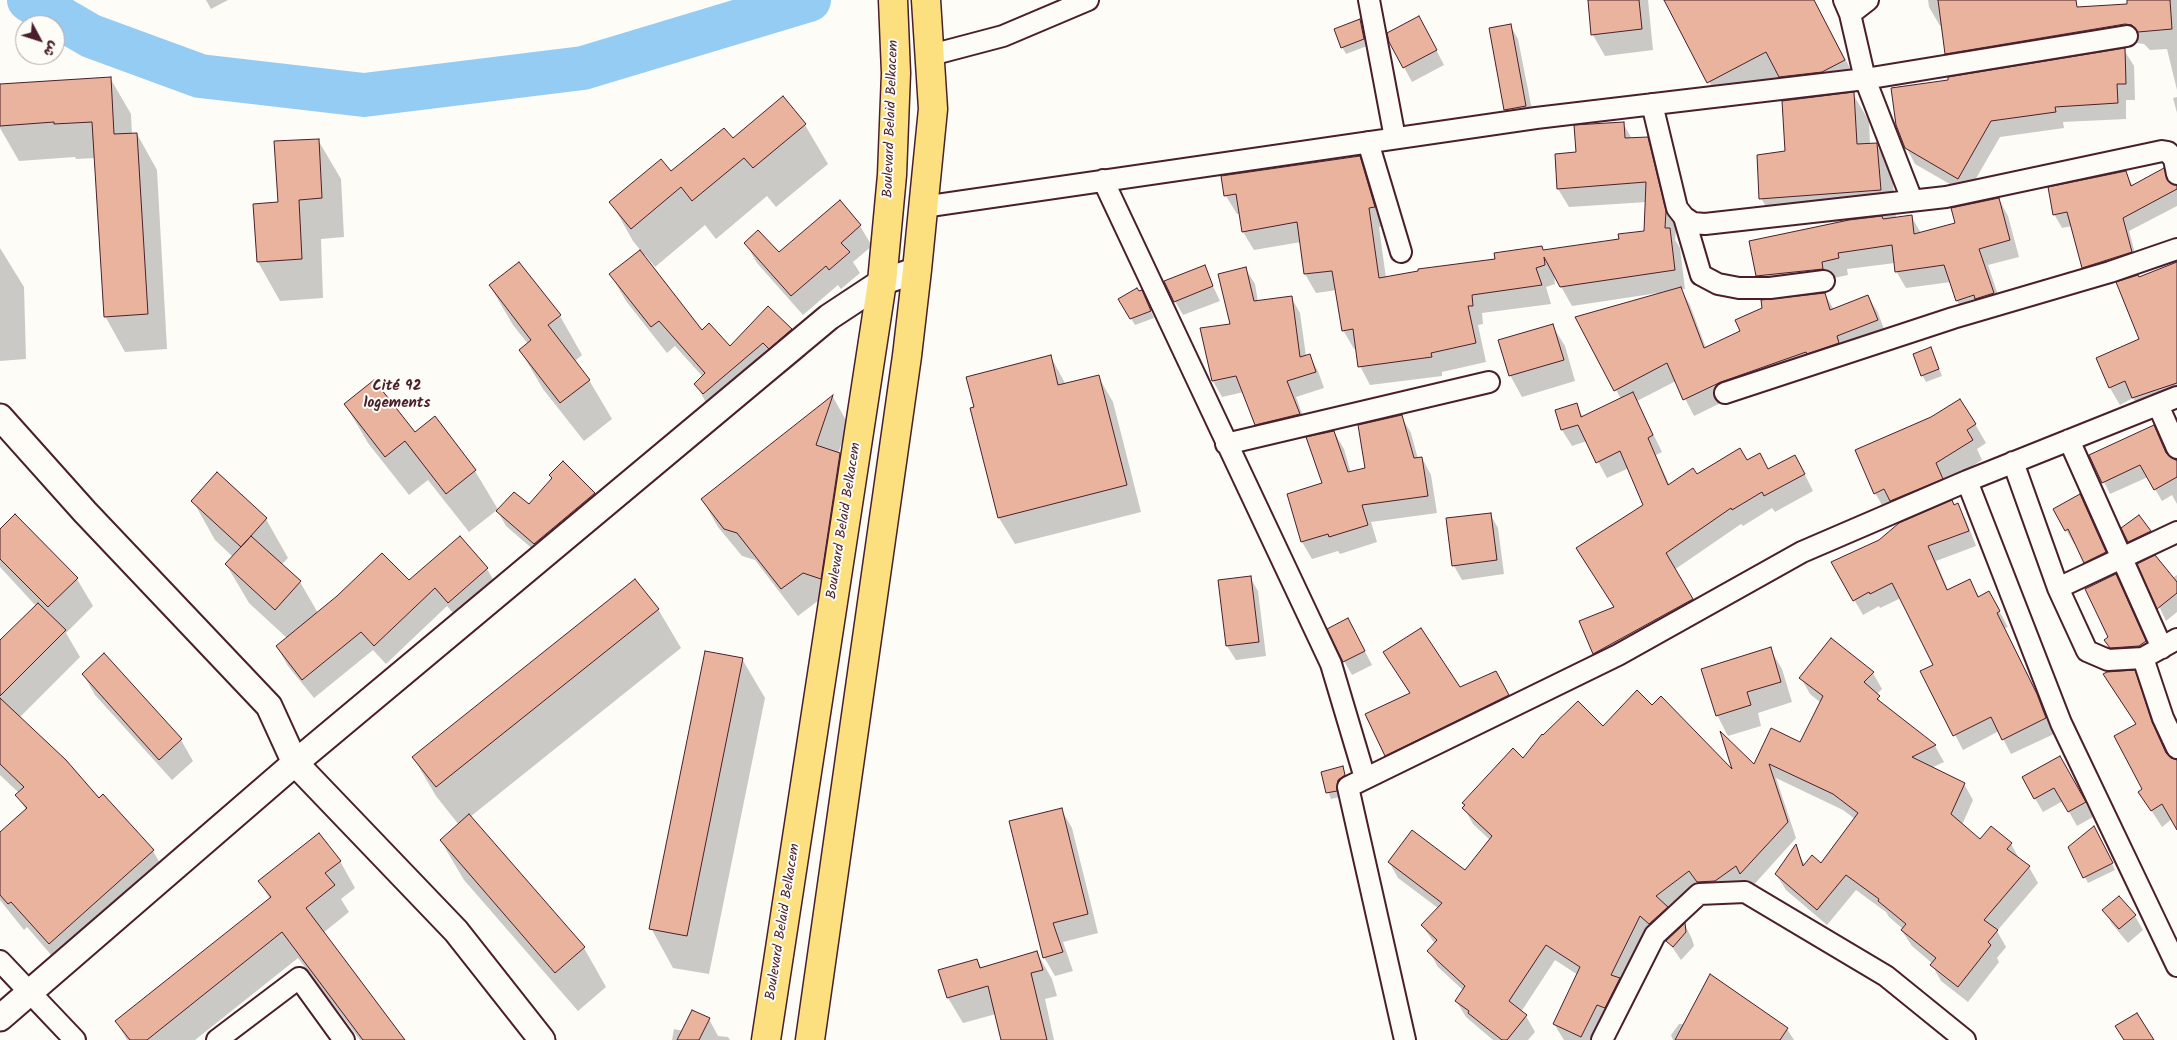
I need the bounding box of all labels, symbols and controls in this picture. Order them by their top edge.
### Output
north arrow [15,15,65,65]
text: ش [37,36,64,62]
street label: Boulevard Belaid Belkacem [881,40,903,198]
district label: Cité 92 logements [363,378,431,413]
street label: Boulevard Belaid Belkacem [824,442,866,600]
street label: Boulevard Belaid Belkacem [763,843,805,1001]

